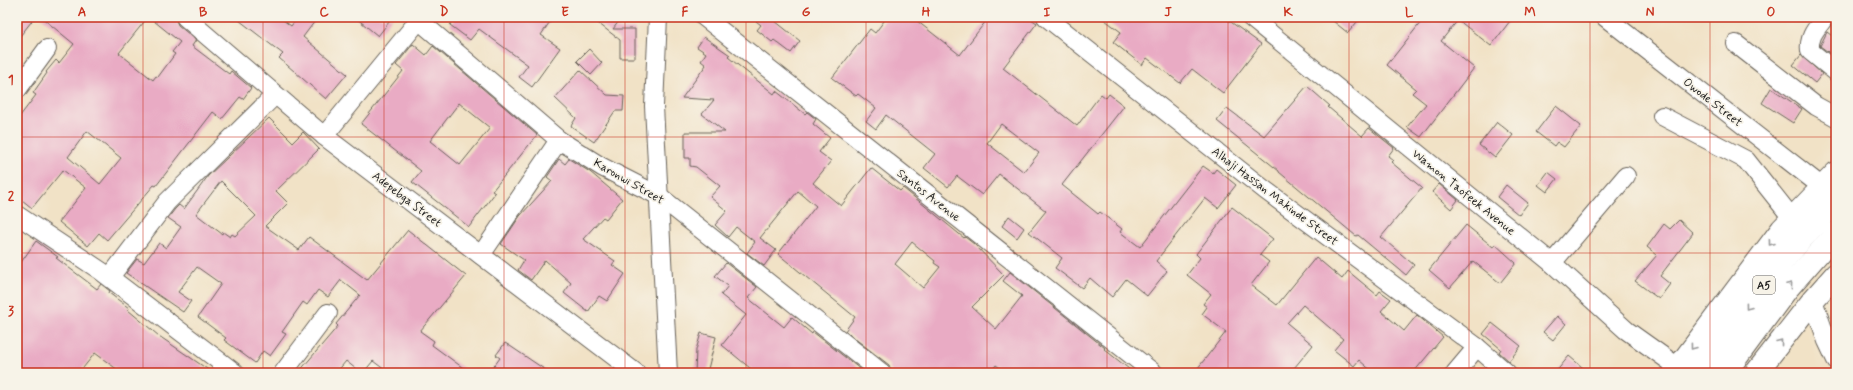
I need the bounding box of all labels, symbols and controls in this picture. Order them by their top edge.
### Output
text: A [78,4,86,21]
text: B [199,4,208,21]
text: C [319,4,329,21]
text: D [440,4,449,21]
text: E [561,4,569,21]
text: F [682,4,689,21]
text: G [802,4,811,21]
text: H [922,4,931,21]
text: I [1044,4,1051,21]
text: J [1164,4,1172,21]
text: K [1283,4,1293,21]
text: L [1405,4,1414,21]
text: M [1524,4,1536,21]
text: N [1646,4,1655,21]
text: O [1767,4,1776,21]
text: 1 [8,72,14,89]
street label: Owode Street [1679,75,1746,131]
street label: Alhaji Hassan Makinde Street [1208,144,1341,250]
street label: Wamon Taofeek Avenue [1408,146,1518,239]
street label: Karonwi Street [590,155,667,209]
street label: Santos Avenue [893,166,964,226]
street label: Adepebga Street [368,168,445,231]
text: 2 [8,188,15,205]
one-way arrow [1769,238,1776,245]
road number: A5 [1753,276,1775,294]
one-way arrow [1786,283,1793,290]
text: 3 [8,303,14,320]
one-way arrow [1745,303,1752,310]
one-way arrow [1775,340,1782,347]
one-way arrow [1691,342,1698,349]

